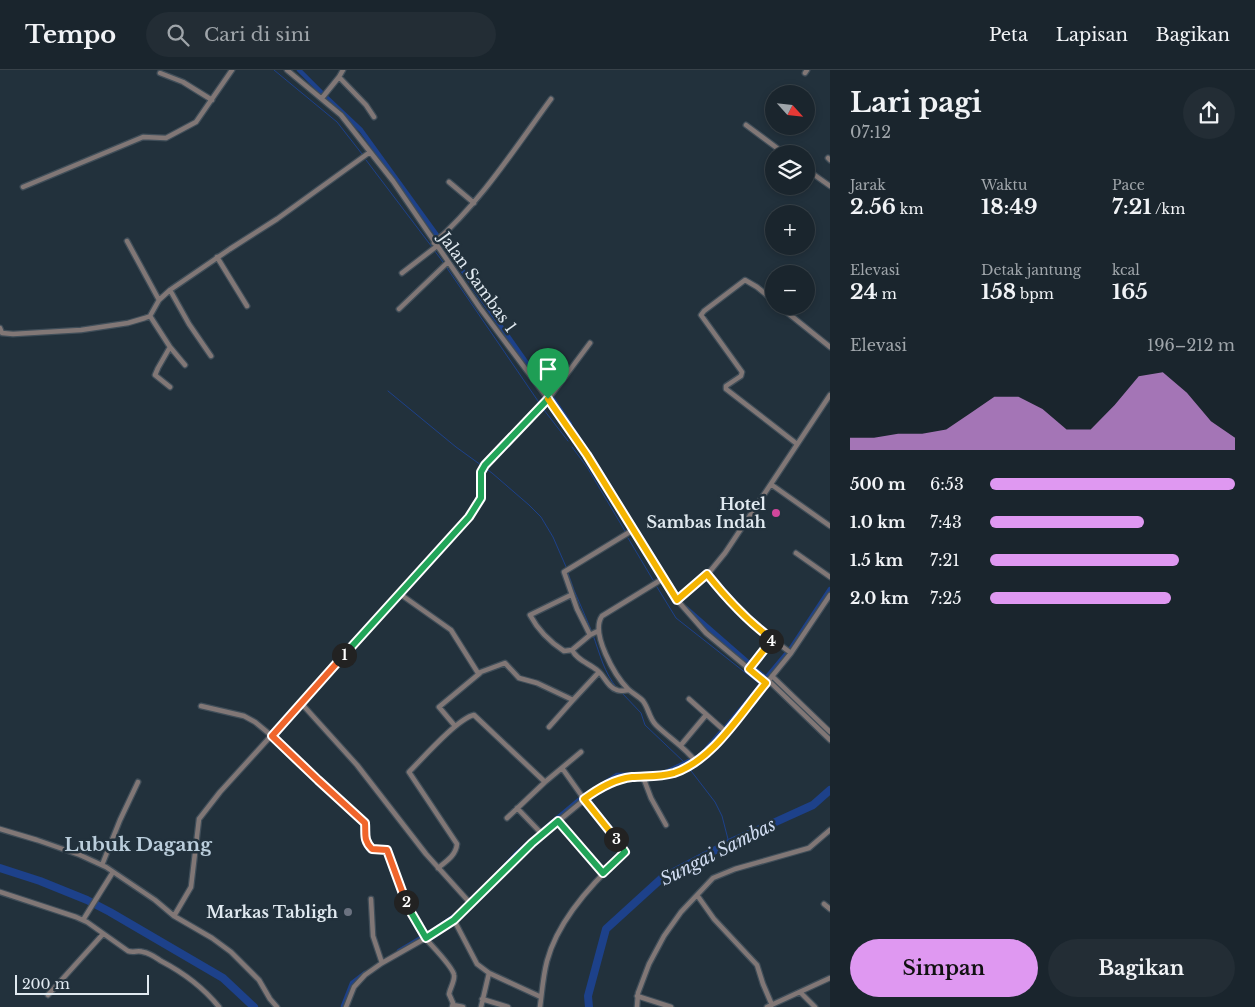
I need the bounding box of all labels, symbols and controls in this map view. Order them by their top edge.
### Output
search box [146,12,496,57]
text: Tempo [25,20,116,49]
icon: search [164,21,192,49]
text: Cari di sini [204,23,310,46]
text: Peta [989,24,1028,46]
text: Lapisan [1056,24,1128,46]
text: Bagikan [1156,24,1230,46]
north arrow [765,85,815,135]
map controls [765,85,815,315]
text: Lari pagi [850,85,982,120]
button: share [1183,87,1235,139]
text: 07:12 [850,122,891,142]
button: layers [765,145,815,195]
text: Jarak [850,176,886,194]
text: Waktu [981,176,1027,194]
text: Pace [1112,176,1145,194]
text: 2.56 [850,194,896,220]
text: 18:49 [981,194,1038,220]
text: 7:21 [1112,194,1152,220]
text: km [896,200,923,218]
text: /km [1152,200,1185,218]
button: + [765,205,815,255]
street label: Jalan Sambas 1 [434,226,521,336]
text: Elevasi [850,261,900,279]
text: Detak jantung [981,261,1081,279]
text: kcal [1112,261,1140,279]
button: − [765,265,815,315]
text: 24 [850,279,878,305]
text: 158 [981,279,1016,305]
text: 165 [1112,279,1148,305]
text: m [878,285,897,303]
text: bpm [1016,285,1054,303]
text: Elevasi [850,335,907,355]
text: 196–212 m [1147,335,1235,355]
pin [527,348,569,399]
icon: arrive [534,355,562,383]
text: 500 m [850,474,906,494]
text: 6:53 [930,474,964,494]
place label: Hotel Sambas Indah [647,494,767,532]
marker: Hotel Sambas Indah [770,507,782,519]
text: 1.0 km [850,512,905,532]
text: 7:43 [930,512,962,532]
text: 1.5 km [850,550,903,570]
text: 7:21 [930,550,960,570]
text: 2.0 km [850,588,909,608]
text: 7:25 [930,588,962,608]
pin: 4 [758,628,784,654]
text: 4 [767,632,776,650]
pin: 1 [332,642,356,668]
text: 1 [341,646,348,664]
water label: Sungai Sambas [657,813,779,891]
pin: 3 [604,826,628,852]
text: 3 [612,830,621,848]
district label: Lubuk Dagang [64,833,213,856]
pin: 2 [394,890,418,914]
text: 2 [402,893,411,911]
place label: Markas Tabligh [206,902,339,922]
marker: Markas Tabligh [342,906,354,918]
button: Simpan [850,939,1038,997]
button: Bagikan [1048,939,1235,997]
scale bar [15,972,149,995]
text: 200 m [22,975,70,993]

